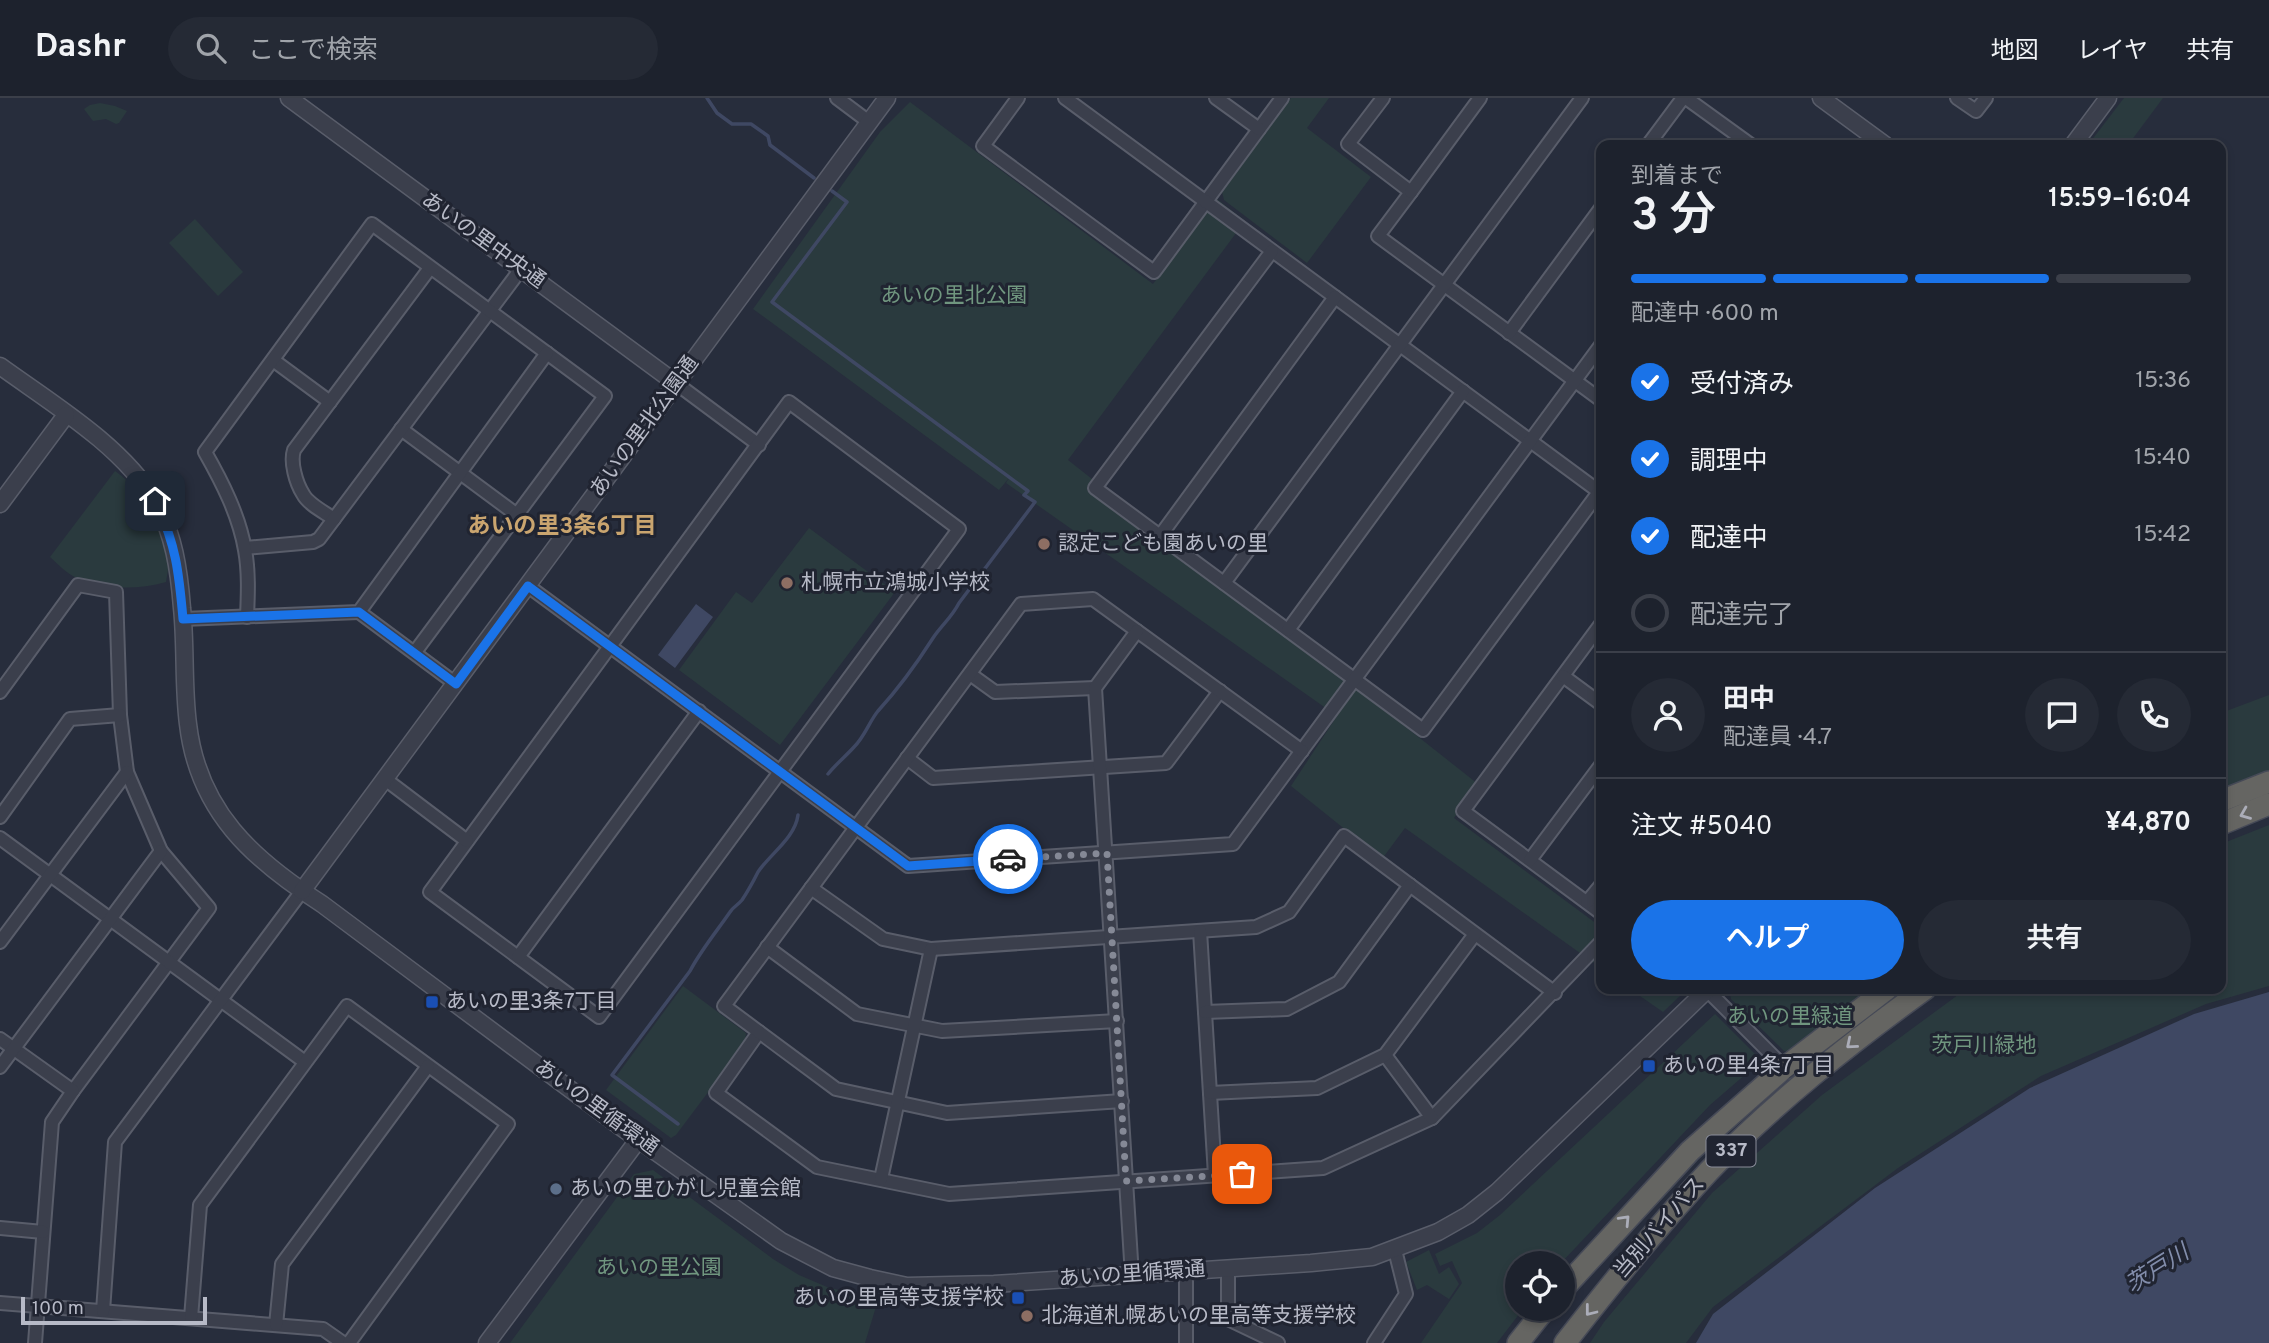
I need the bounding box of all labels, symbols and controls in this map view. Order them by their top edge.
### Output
search box [168,17,658,80]
text: Dashr [35,27,126,69]
icon: search [192,29,230,67]
text: ここで検索 [248,35,378,68]
text: 地図 [1991,37,2039,67]
text: レイヤ [2077,37,2148,67]
text: 共有 [2186,37,2234,67]
text: 到着まで [1631,163,1723,192]
text: 15:59–16:04 [2048,183,2191,216]
street label: あいの里中央通 [416,187,550,295]
text: 3 分 [1631,188,1716,247]
park label: あいの里北公園 [881,283,1028,310]
text: 配達中 · 600 m [1631,300,1779,329]
street label: あいの里北公園通 [585,351,705,503]
icon: check [1631,363,1669,401]
text: 15:36 [2135,367,2191,396]
text: 受付済み [1690,369,1794,402]
icon: check [1631,440,1669,478]
text: 15:40 [2134,444,2191,473]
text: 調理中 [1690,446,1768,479]
pin [125,471,185,531]
icon: home [136,482,174,520]
district label: あいの里3条6丁目 [468,513,656,542]
icon: check [1631,517,1669,555]
text: 15:42 [2135,521,2191,550]
text: 配達中 [1690,523,1768,556]
place label: 認定こども園あいの里 [1058,531,1268,558]
marker: 認定こども園あいの里 [1036,536,1052,552]
place label: 札幌市立鴻城小学校 [801,570,990,597]
marker: 札幌市立鴻城小学校 [779,575,795,591]
text: 配達完了 [1690,600,1794,633]
button: person [1631,678,1705,752]
button: chat [2025,678,2099,752]
button: phone [2117,678,2191,752]
text: 田中 [1723,684,1775,717]
text: 配達員 · 4.7 [1723,724,1832,753]
one-way arrow [2240,806,2252,820]
text: ¥4,870 [2105,807,2191,840]
text: 注文 #5040 [1631,811,1773,844]
courier [973,824,1043,894]
icon: car [989,840,1027,878]
button: ヘルプ [1631,900,1904,980]
button: 共有 [1918,900,2191,980]
place label: あいの里3条7丁目 [446,989,617,1016]
marker: あいの里3条7丁目 [424,994,440,1010]
park label: あいの里緑道 [1727,1004,1853,1031]
park label: 茨戸川緑地 [1932,1033,2037,1060]
one-way arrow [1846,1036,1859,1048]
place label: あいの里4条7丁目 [1663,1053,1834,1080]
street label: あいの里循環通 [529,1054,663,1162]
marker: あいの里4条7丁目 [1641,1058,1657,1074]
road number: 337 [1706,1135,1756,1166]
pin [1212,1144,1272,1204]
icon: bag [1223,1155,1261,1193]
street label: 当別バイパス [1609,1172,1711,1284]
place label: あいの里ひがし児童会館 [570,1176,801,1203]
marker: あいの里ひがし児童会館 [548,1181,564,1197]
one-way arrow [1617,1215,1630,1228]
water label: 茨戸川 [2121,1238,2197,1301]
map controls [1505,1251,1575,1321]
button: locate [1505,1251,1575,1321]
park label: あいの里公園 [596,1255,722,1282]
street label: あいの里循環通 [1058,1256,1206,1294]
place label: あいの里高等支援学校 [794,1285,1004,1312]
marker: あいの里高等支援学校 [1010,1290,1026,1306]
scale bar [21,1294,206,1326]
text: 100 m [32,1297,84,1321]
place label: 北海道札幌あいの里高等支援学校 [1041,1303,1356,1330]
one-way arrow [1586,1303,1598,1316]
marker: 北海道札幌あいの里高等支援学校 [1019,1308,1035,1324]

